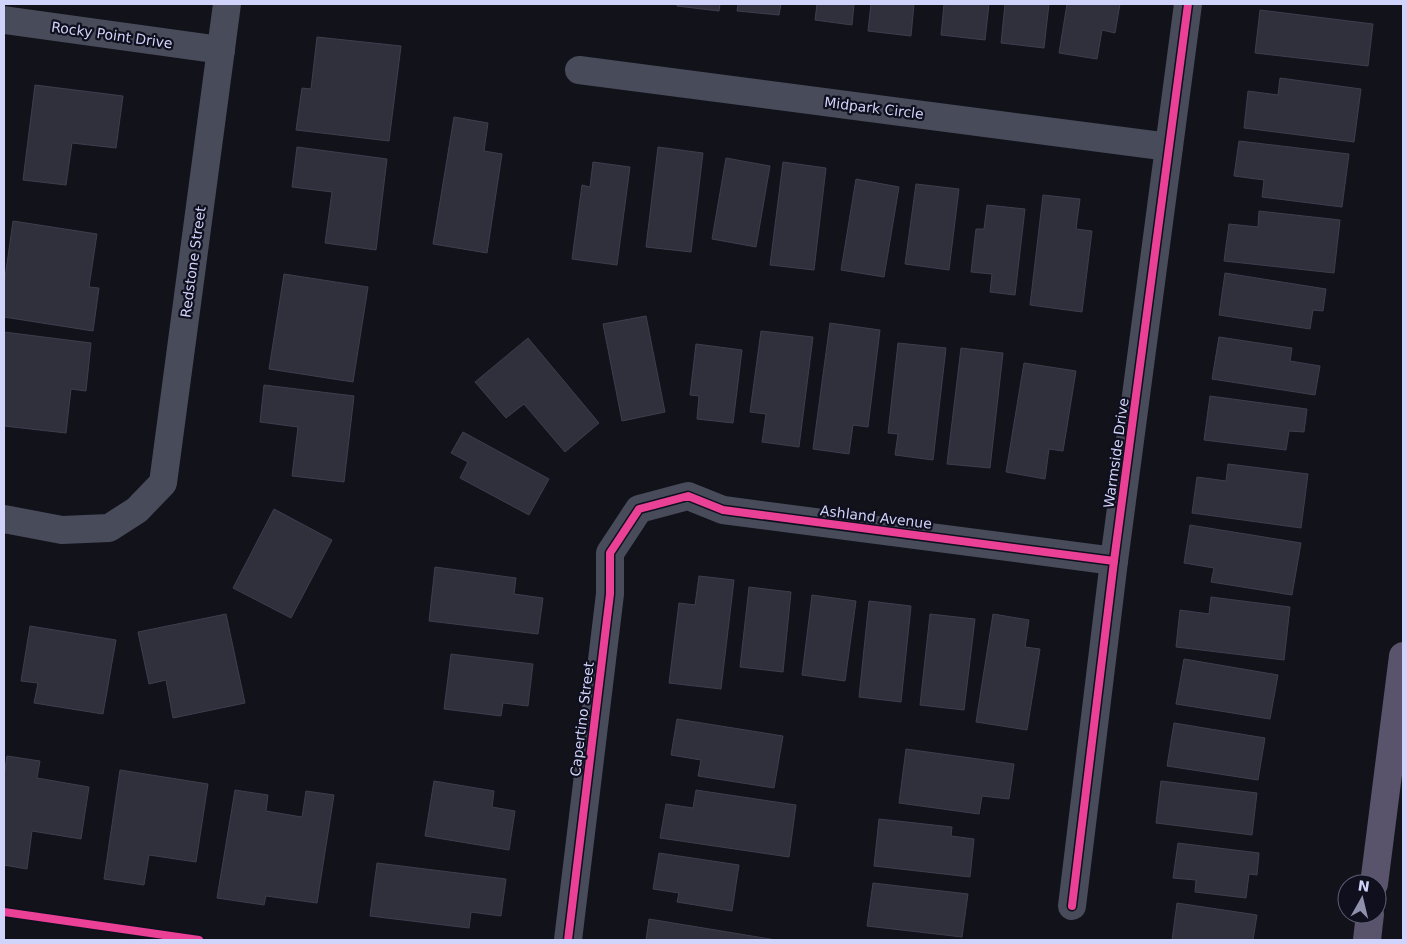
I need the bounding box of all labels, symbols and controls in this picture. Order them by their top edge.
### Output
street label: Rocky Point Drive [50,19,174,51]
street label: Midpark Circle [823,94,925,122]
street label: Redstone Street [177,205,209,319]
street label: Warmside Drive [1100,397,1132,509]
street label: Ashland Avenue [819,502,933,532]
street label: Capertino Street [567,660,597,777]
north arrow [1337,874,1387,924]
text: N [1357,877,1371,895]

